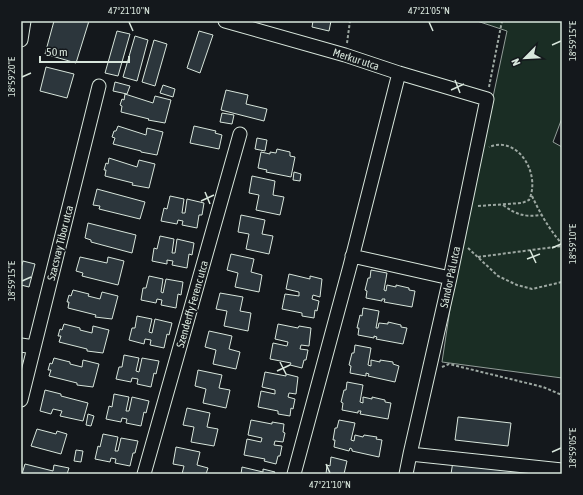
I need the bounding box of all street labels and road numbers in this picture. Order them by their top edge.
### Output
street label: Merkur utca [331,46,381,72]
street label: Szacsvay Tibor utca [45,204,75,282]
street label: Sándor Pál utca [438,245,462,309]
street label: Szenderffy Ferenc utca [174,259,210,349]

